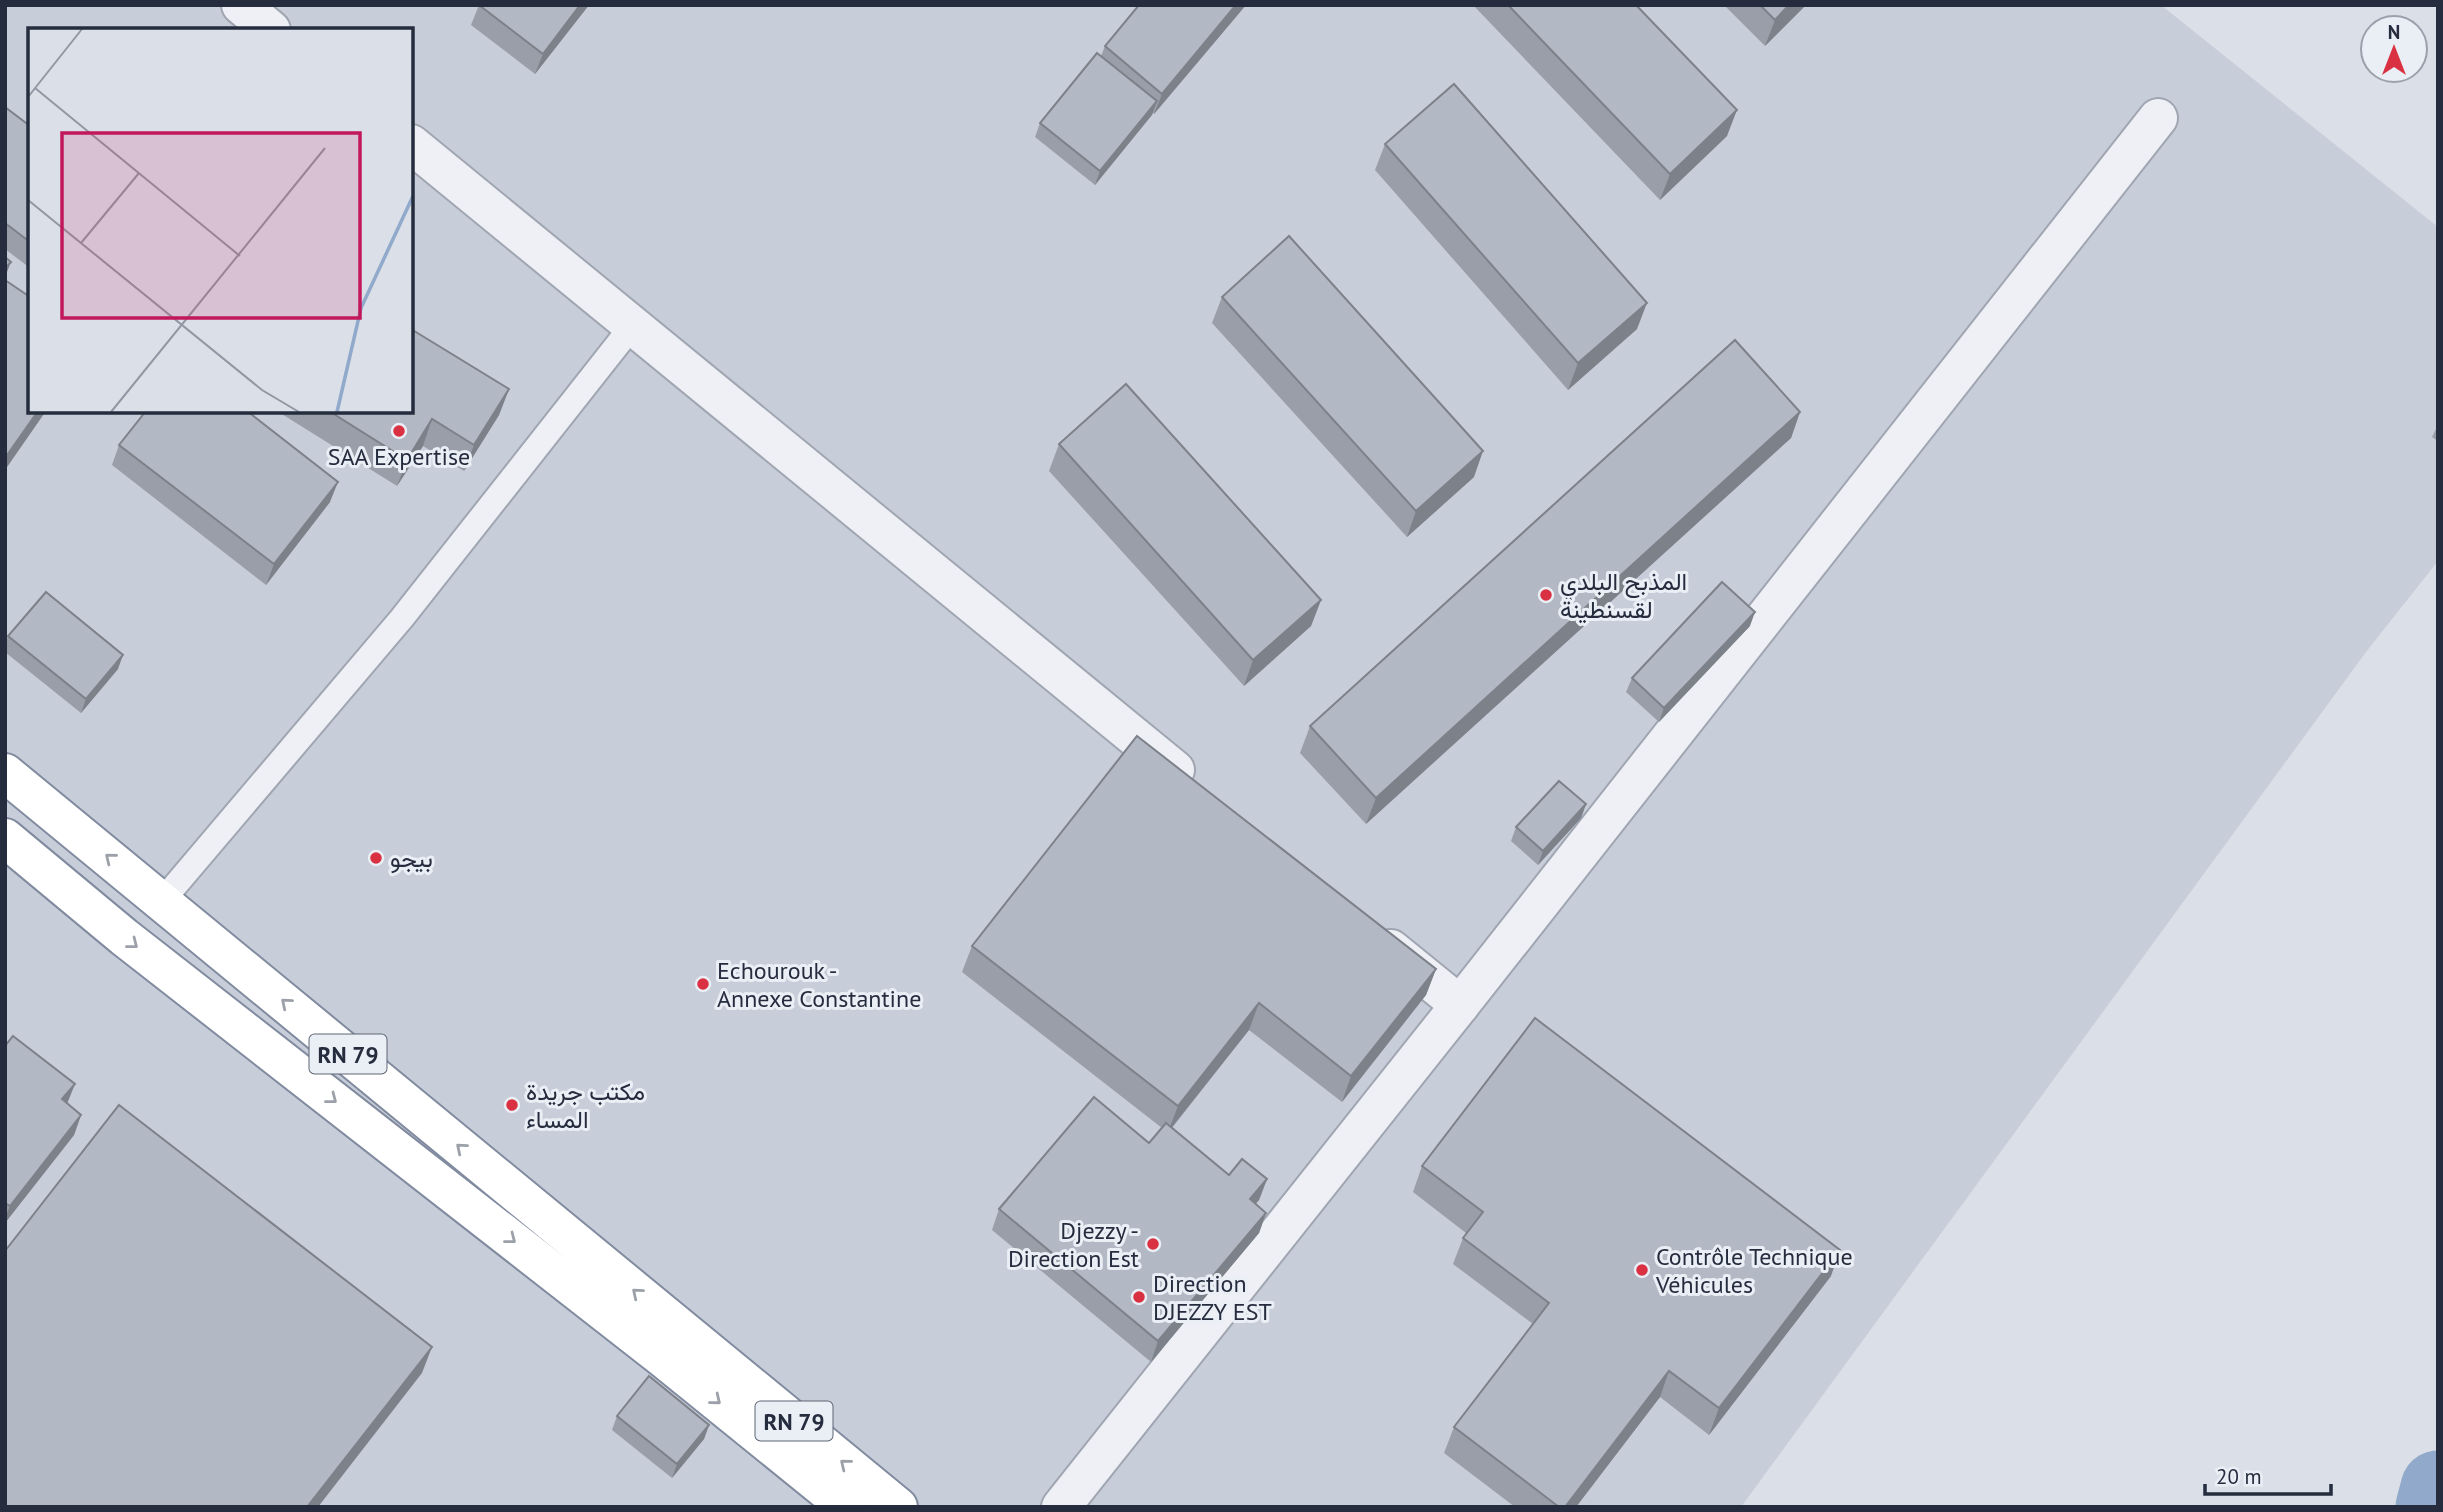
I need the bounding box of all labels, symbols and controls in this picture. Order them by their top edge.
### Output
north arrow [2359,14,2429,84]
text: N [2388,20,2400,44]
inset map [28,28,413,413]
marker: SAA Expertise [391,423,407,439]
place label: SAA Expertise [328,441,470,472]
place label: المذبح البلدي لقسنطينة [1560,566,1687,625]
marker: المذبح البلدي لقسنطينة [1538,587,1554,603]
place label: بيجو [390,843,433,874]
marker: بيجو [368,850,384,866]
one-way arrow [105,854,117,867]
one-way arrow [125,936,138,948]
place label: Echourouk - Annexe Constantine [717,955,921,1014]
marker: Echourouk - Annexe Constantine [695,976,711,992]
one-way arrow [281,999,294,1011]
road number: RN 79 [310,1035,386,1074]
place label: مكتب جريدة المساء [526,1076,645,1135]
one-way arrow [324,1091,336,1104]
marker: مكتب جريدة المساء [504,1097,520,1113]
one-way arrow [457,1144,470,1156]
place label: Djezzy - Direction Est [1008,1215,1139,1274]
one-way arrow [503,1231,516,1244]
marker: Djezzy - Direction Est [1145,1236,1161,1252]
place label: Contrôle Technique Véhicules [1655,1241,1853,1300]
marker: Contrôle Technique Véhicules [1634,1262,1650,1278]
place label: Direction DJEZZY EST [1153,1268,1272,1327]
one-way arrow [632,1288,644,1301]
marker: Direction DJEZZY EST [1131,1289,1147,1305]
one-way arrow [708,1392,720,1405]
road number: RN 79 [756,1402,832,1440]
scale bar [2205,1452,2331,1496]
one-way arrow [841,1459,853,1472]
text: 20 m [2216,1463,2262,1490]

